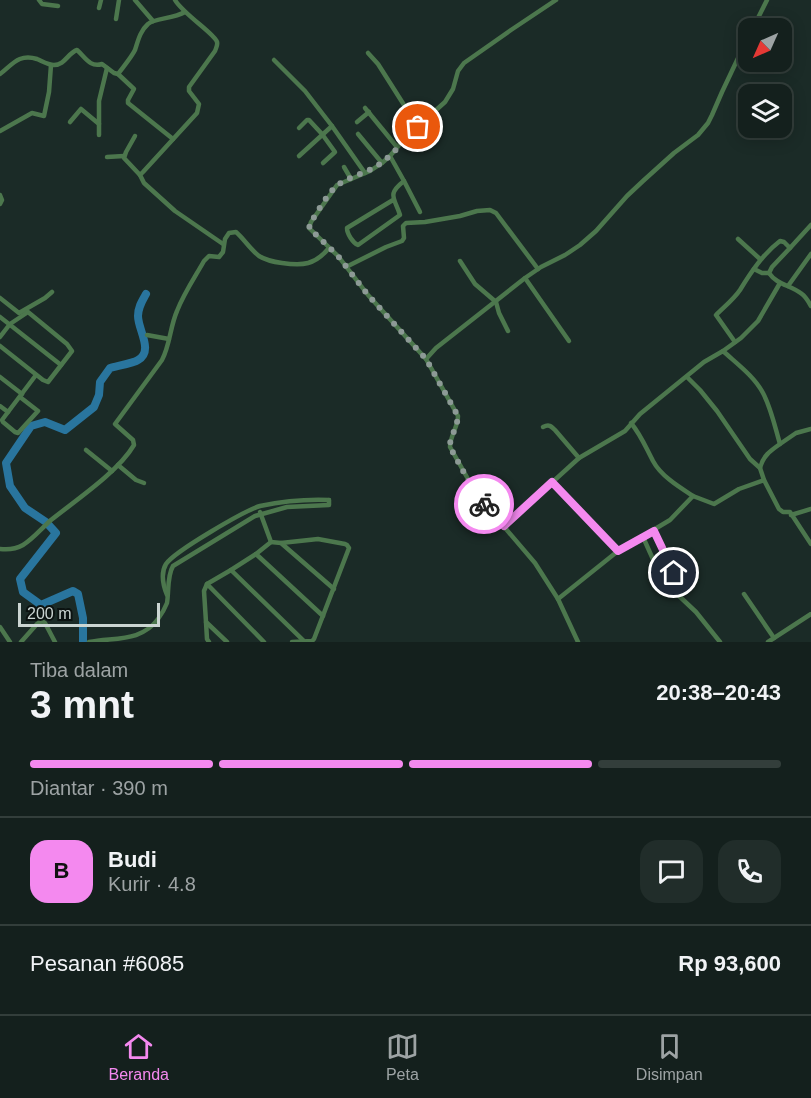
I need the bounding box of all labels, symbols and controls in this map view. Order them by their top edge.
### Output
north arrow [738,18,792,72]
map controls [738,18,792,138]
button: layers [738,84,792,138]
pin [392,101,443,152]
icon: bag [401,110,434,143]
courier [454,474,514,534]
icon: bike [468,488,501,521]
pin [648,547,699,598]
icon: home [657,556,690,589]
scale bar [18,600,160,628]
text: 200 m [27,605,71,622]
text: Tiba dalam [30,659,128,681]
text: 20:38–20:43 [656,680,781,705]
text: 3 mnt [30,683,134,726]
text: Diantar · 390 m [30,777,168,799]
button: chat [640,840,703,903]
button: phone [718,840,781,903]
text: Budi [108,847,157,872]
text: B [54,858,69,883]
text: Kurir · 4.8 [108,873,196,895]
text: Pesanan #6085 [30,951,184,976]
text: Rp 93,600 [678,951,781,976]
tab: Beranda [108,1030,169,1084]
tab: Peta [386,1030,419,1084]
tab: Disimpan [636,1030,703,1084]

